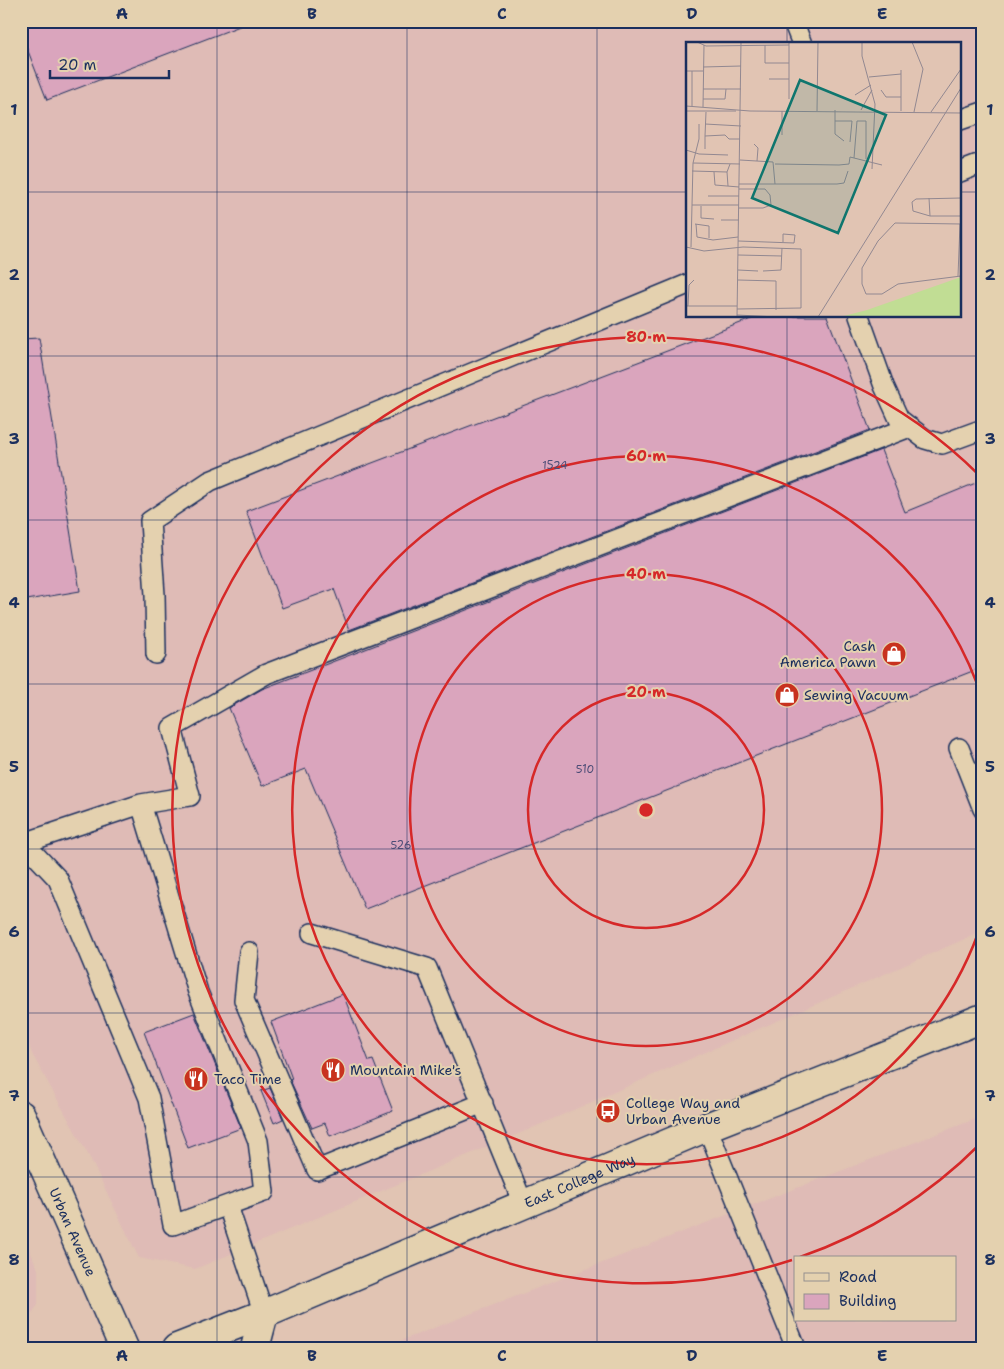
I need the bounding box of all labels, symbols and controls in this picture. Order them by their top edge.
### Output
text: A [116,3,128,24]
text: B [307,3,317,24]
text: C [497,3,507,24]
text: D [686,3,698,24]
text: E [877,3,887,24]
inset map [686,42,962,318]
scale bar [50,48,169,80]
text: 20 m [58,55,97,75]
text: 1 [10,99,18,120]
text: 1 [986,99,994,120]
text: 2 [8,264,20,285]
text: 2 [984,264,996,285]
text: 80 m [626,327,666,347]
text: 3 [8,428,20,449]
text: 3 [984,428,996,449]
text: 60 m [626,446,666,466]
house number: 1524 [542,458,568,473]
text: 40 m [626,564,666,584]
text: 4 [8,592,20,613]
text: 4 [984,592,996,613]
place label: Cash America Pawn [780,637,876,671]
shop icon: Cash America Pawn [881,641,907,667]
text: 20 m [626,682,666,702]
shop icon: Sewing Vacuum [774,682,800,708]
place label: Sewing Vacuum [804,686,909,704]
text: 5 [9,756,19,777]
text: 5 [985,756,995,777]
house number: 510 [576,762,594,777]
centre of rings [637,801,655,819]
house number: 526 [390,838,412,853]
text: 6 [8,921,20,942]
text: 6 [984,921,996,942]
restaurant icon: Mountain Mike's [320,1057,346,1083]
place label: Mountain Mike's [350,1061,461,1079]
restaurant icon: Taco Time [183,1066,209,1092]
place label: Taco Time [214,1070,282,1088]
text: 7 [8,1085,20,1106]
text: 7 [984,1085,996,1106]
place label: College Way and Urban Avenue [626,1094,740,1128]
bus stop icon: College Way and Urban Avenue [595,1098,621,1124]
street label: East College Way [522,1149,638,1212]
street label: Urban Avenue [45,1185,100,1279]
text: 8 [8,1249,20,1270]
text: 8 [984,1249,996,1270]
legend [794,1256,956,1322]
text: Road [839,1267,877,1287]
text: Building [839,1291,896,1311]
text: A [116,1345,128,1366]
text: B [307,1345,317,1366]
text: C [497,1345,507,1366]
text: D [686,1345,698,1366]
text: E [877,1345,887,1366]

